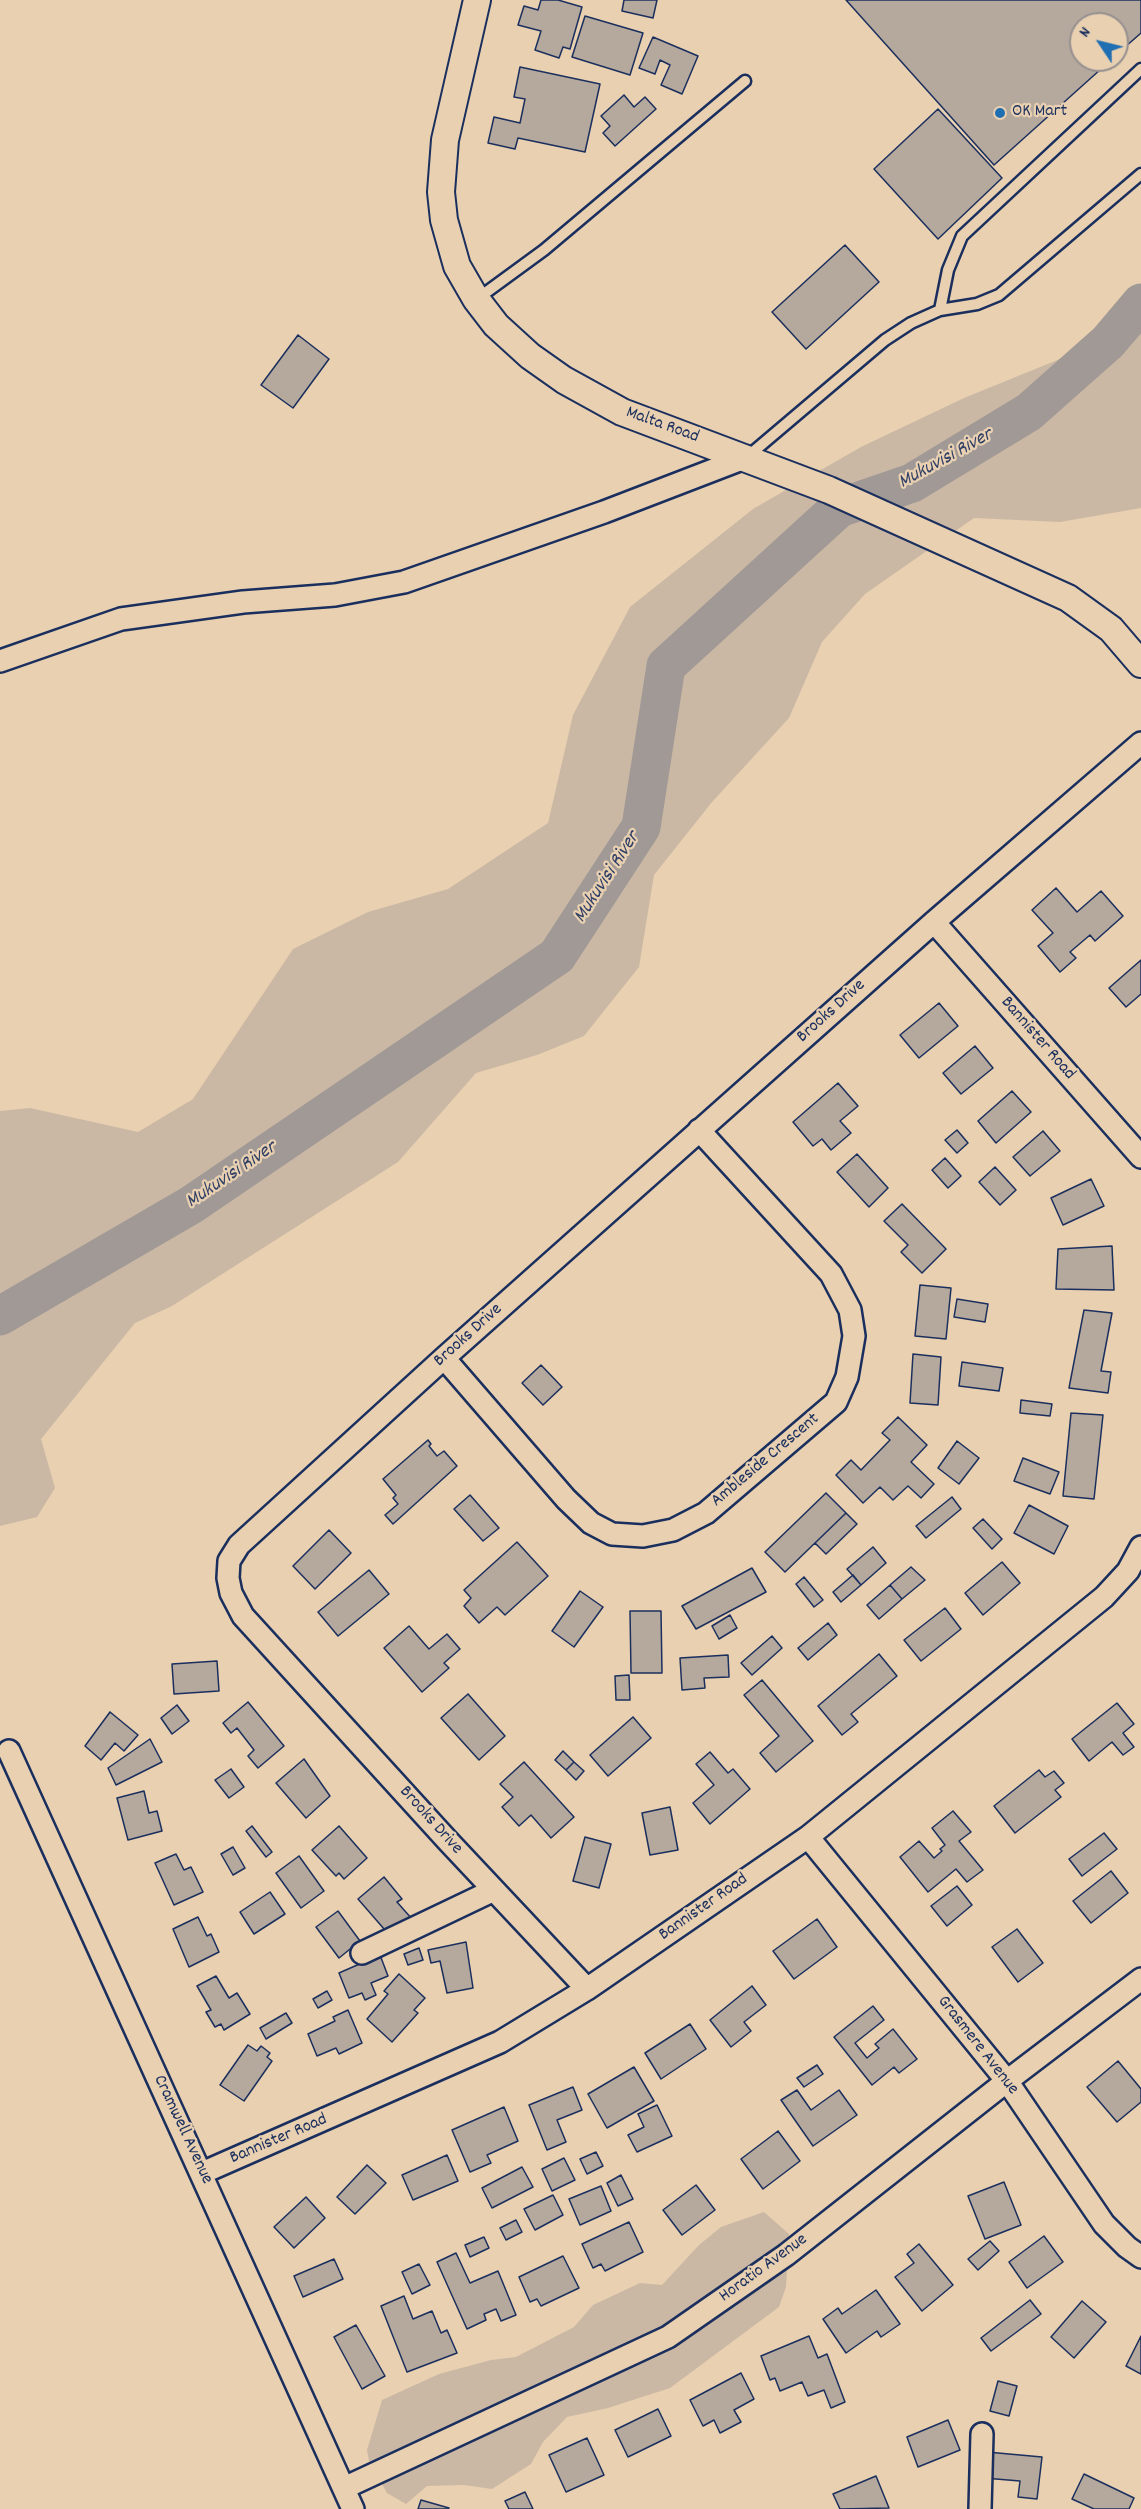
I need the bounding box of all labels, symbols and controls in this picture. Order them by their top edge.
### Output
north arrow [1069,12,1129,72]
text: N [1074,23,1097,42]
place label: OK Mart [1012,102,1067,124]
marker: OK Mart [993,106,1007,120]
street label: Malta Road [623,403,701,449]
water label: Mukuvisi River [895,424,997,496]
water label: Mukuvisi River [570,828,646,928]
street label: Brooks Drive [793,976,871,1048]
street label: Bannister Road [995,993,1079,1085]
water label: Mukuvisi River [182,1137,282,1215]
street label: Brooks Drive [430,1300,508,1372]
street label: Ambleside Crescent [707,1409,825,1513]
street label: Brooks Drive [394,1782,466,1860]
street label: Bannister Road [655,1869,753,1947]
street label: Grasmere Avenue [932,1992,1022,2100]
street label: Cramwell Avenue [147,2072,217,2188]
street label: Bannister Road [227,2110,331,2170]
street label: Horatio Avenue [716,2230,812,2308]

